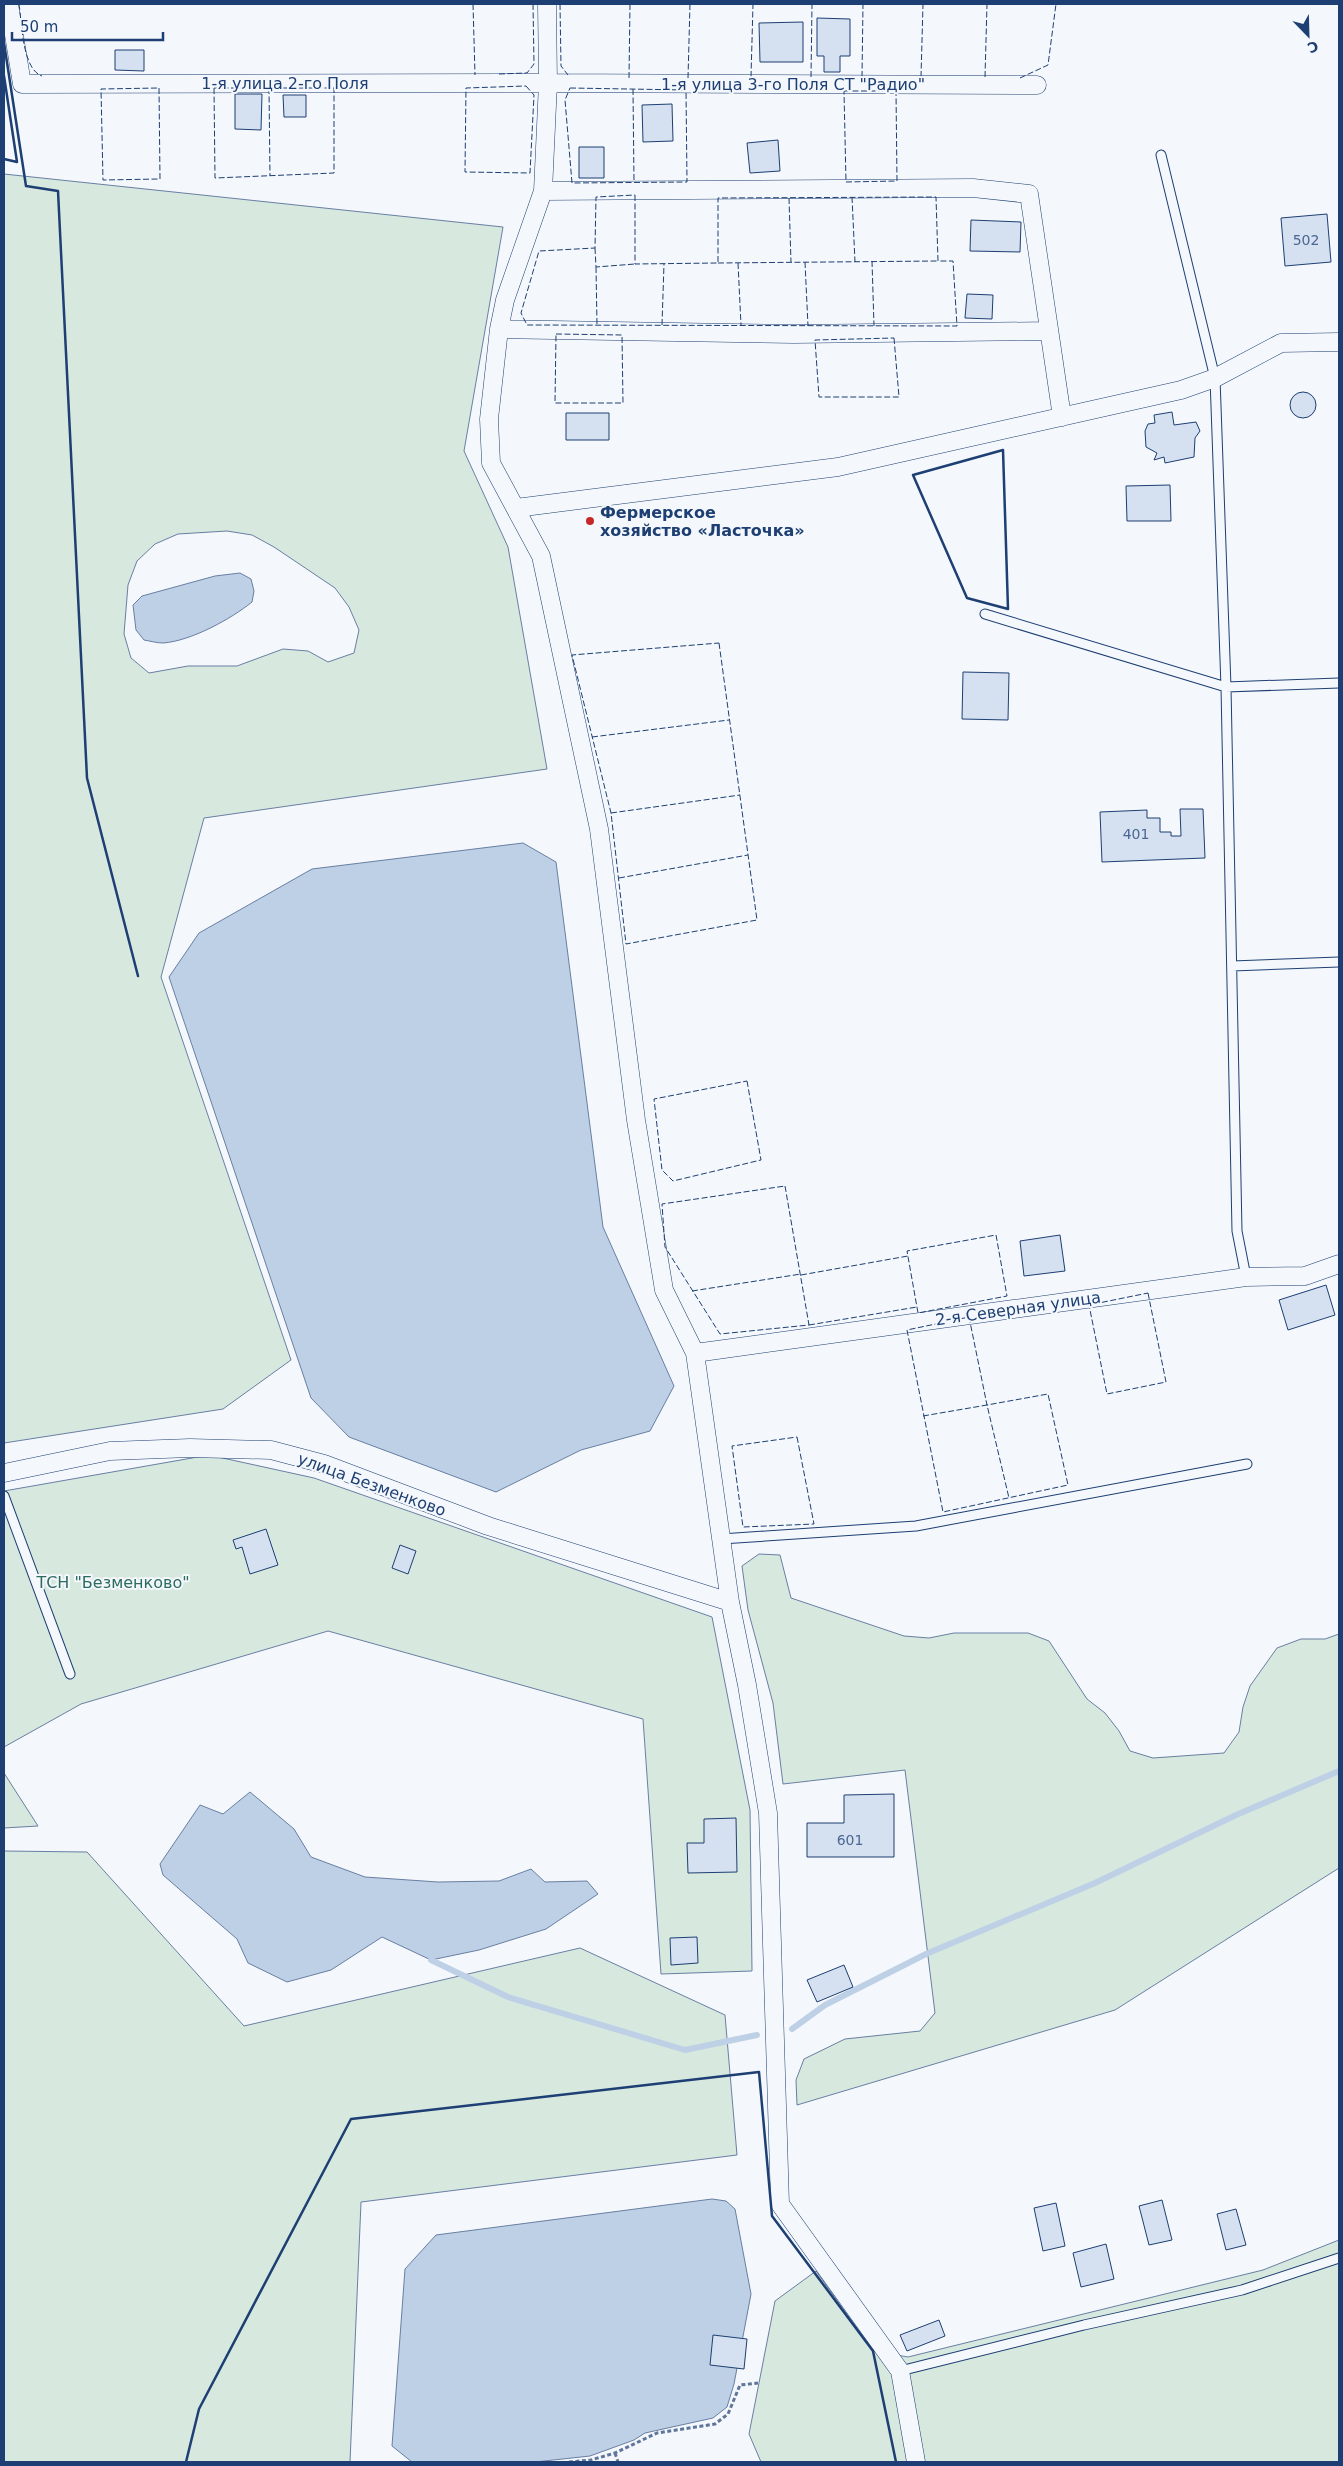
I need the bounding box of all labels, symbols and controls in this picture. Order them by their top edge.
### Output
scale bar [12,10,164,42]
north arrow [1283,10,1333,60]
text: 50 m [20,18,58,36]
text: С [1305,38,1321,56]
street label: 1-я улица 2-го Поля [201,74,369,93]
street label: 1-я улица 3-го Поля СТ "Радио" [661,75,925,94]
house number: 502 [1293,232,1319,248]
place label: Фермерское хозяйство «Ласточка» [600,503,805,540]
marker: Фермерское хозяйство «Ласточка» [584,515,596,527]
house number: 401 [1123,826,1149,842]
street label: 2-я Северная улица [934,1287,1102,1330]
street label: улица Безменково [295,1449,448,1520]
park label: ТСН "Безменково" [35,1573,190,1592]
house number: 601 [837,1832,863,1848]

